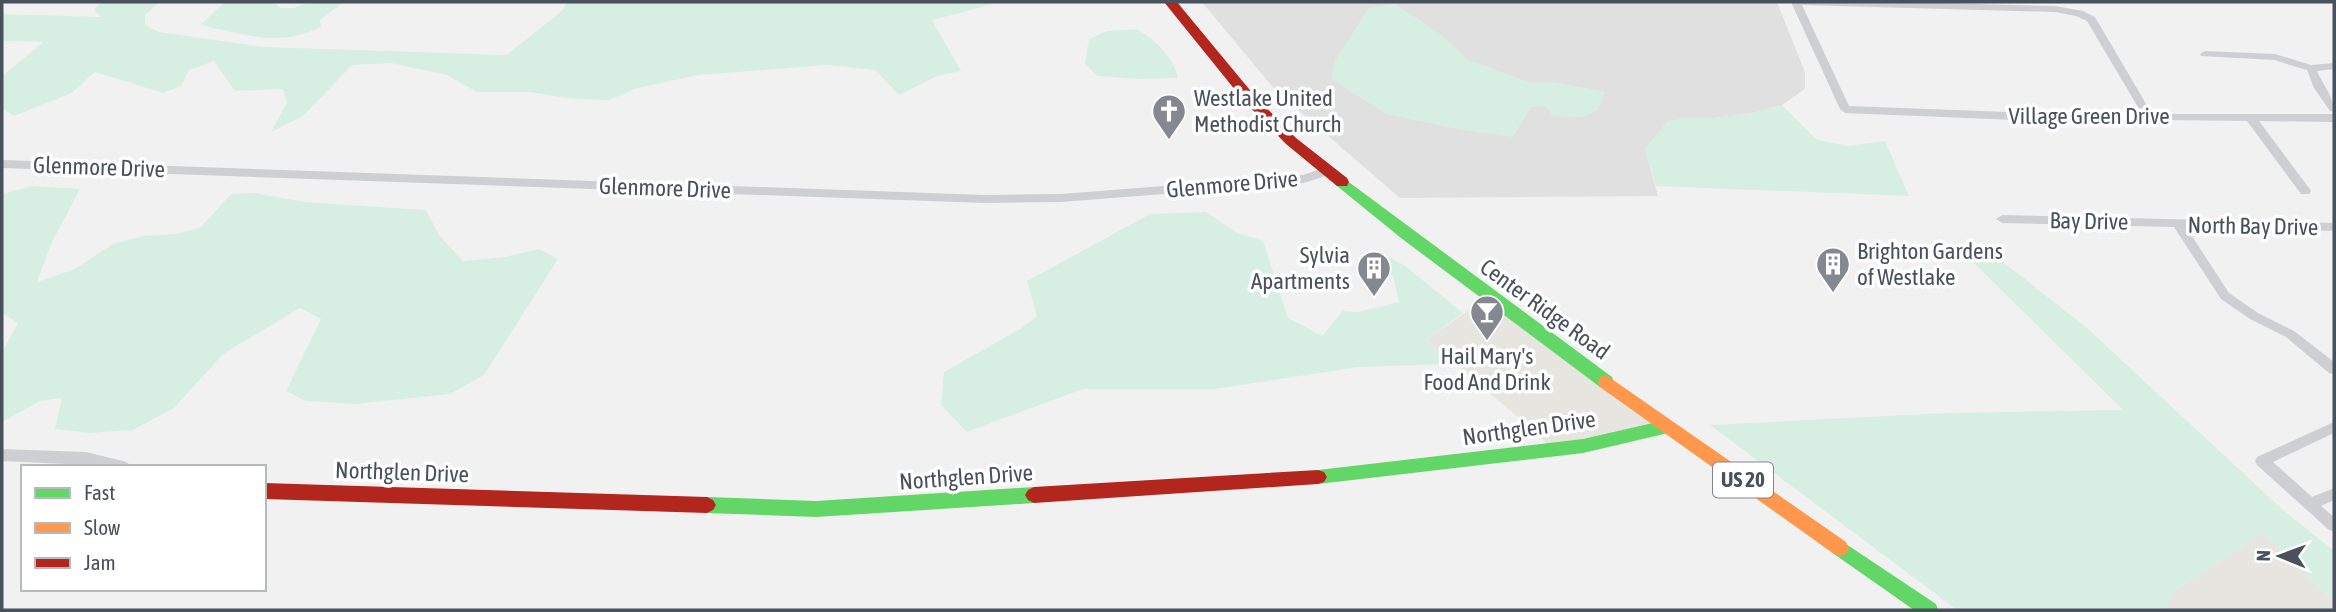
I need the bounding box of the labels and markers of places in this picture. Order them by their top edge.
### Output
place label: Westlake United Methodist Church [1194,85,1342,137]
church icon: Westlake United Methodist Church [1150,92,1188,141]
place label: Brighton Gardens of Westlake [1857,238,2003,290]
place label: Sylvia Apartments [1251,242,1350,294]
building icon: Brighton Gardens of Westlake [1814,245,1852,294]
building icon: Sylvia Apartments [1355,249,1393,298]
bar icon: Hail Mary's Food And Drink [1468,293,1506,342]
place label: Hail Mary's Food And Drink [1423,343,1551,395]

